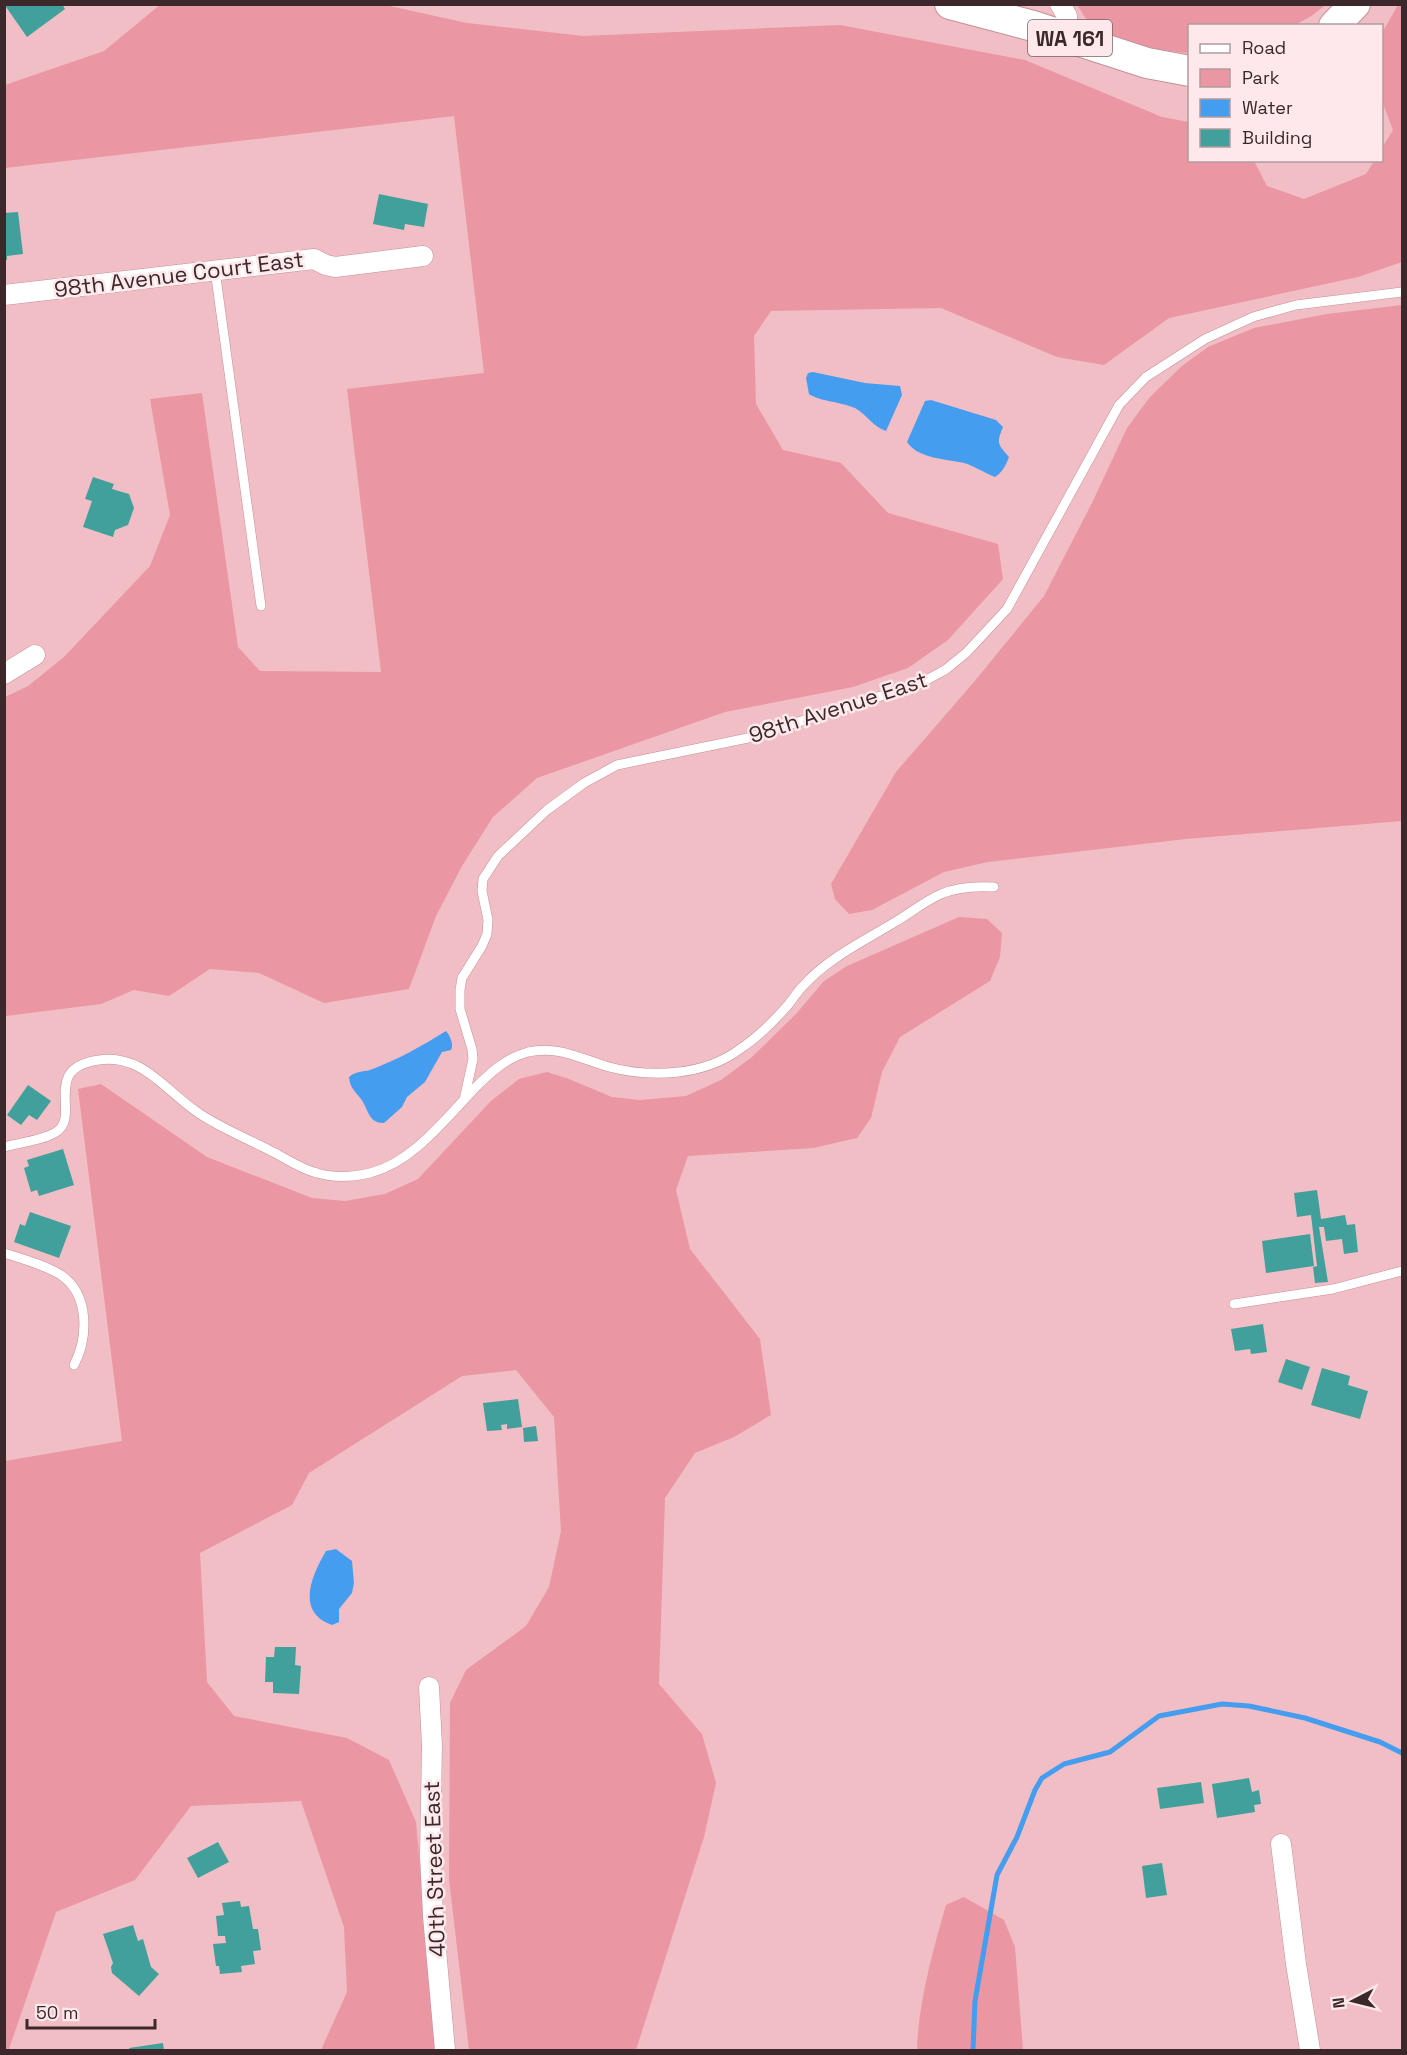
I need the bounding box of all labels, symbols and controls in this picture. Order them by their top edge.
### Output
road number: WA 161 [1028,20,1112,56]
legend [1188,24,1383,162]
text: Road [1242,36,1286,59]
text: Park [1242,66,1280,89]
text: Water [1242,96,1293,119]
text: Building [1242,126,1312,149]
street label: 98th Avenue Court East [53,245,305,303]
street label: 98th Avenue East [745,665,931,749]
street label: 40th Street East [417,1780,451,1958]
north arrow [1323,1971,1383,2031]
scale bar [27,1992,154,2030]
text: N [1328,1996,1350,2009]
text: 50 m [36,2001,78,2024]

